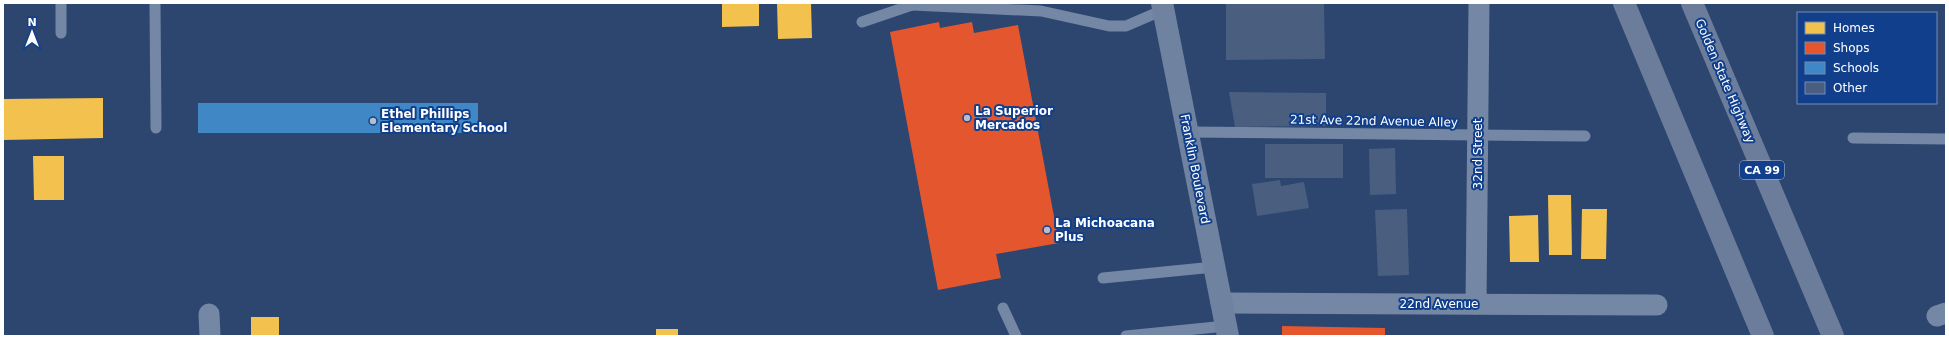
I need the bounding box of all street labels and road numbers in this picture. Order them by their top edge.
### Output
street label: Golden State Highway [1692,17,1758,145]
street label: Franklin Boulevard [1177,113,1213,225]
street label: 21st Ave 22nd Avenue Alley [1290,113,1458,129]
street label: 32nd Street [1471,118,1485,189]
road number: CA 99 [1740,161,1784,179]
street label: 22nd Avenue [1400,297,1478,311]

